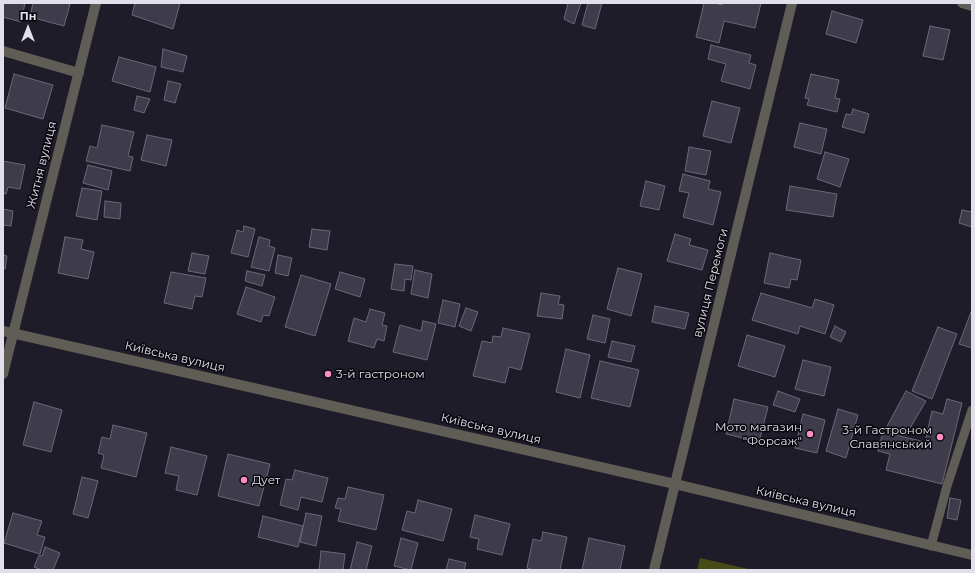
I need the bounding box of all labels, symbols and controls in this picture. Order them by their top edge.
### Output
north arrow [8,8,48,48]
text: Пн [20,9,36,23]
street label: Житня вулиця [24,120,60,210]
street label: вулиця Перемоги [690,227,732,339]
street label: Київська вулиця [123,338,227,376]
place label: 3-й гастроном [336,367,425,381]
marker: 3-й гастроном [323,369,333,379]
street label: Київська вулиця [439,410,543,448]
place label: Мото магазин "Форсаж" [715,420,802,448]
place label: 3-й Гастроном Славянський [842,423,932,451]
marker: Мото магазин "Форсаж" [805,429,815,439]
marker: 3-й Гастроном Славянський [935,432,945,442]
place label: Дует [252,473,280,487]
marker: Дует [239,475,249,485]
street label: Київська вулиця [754,483,858,521]

